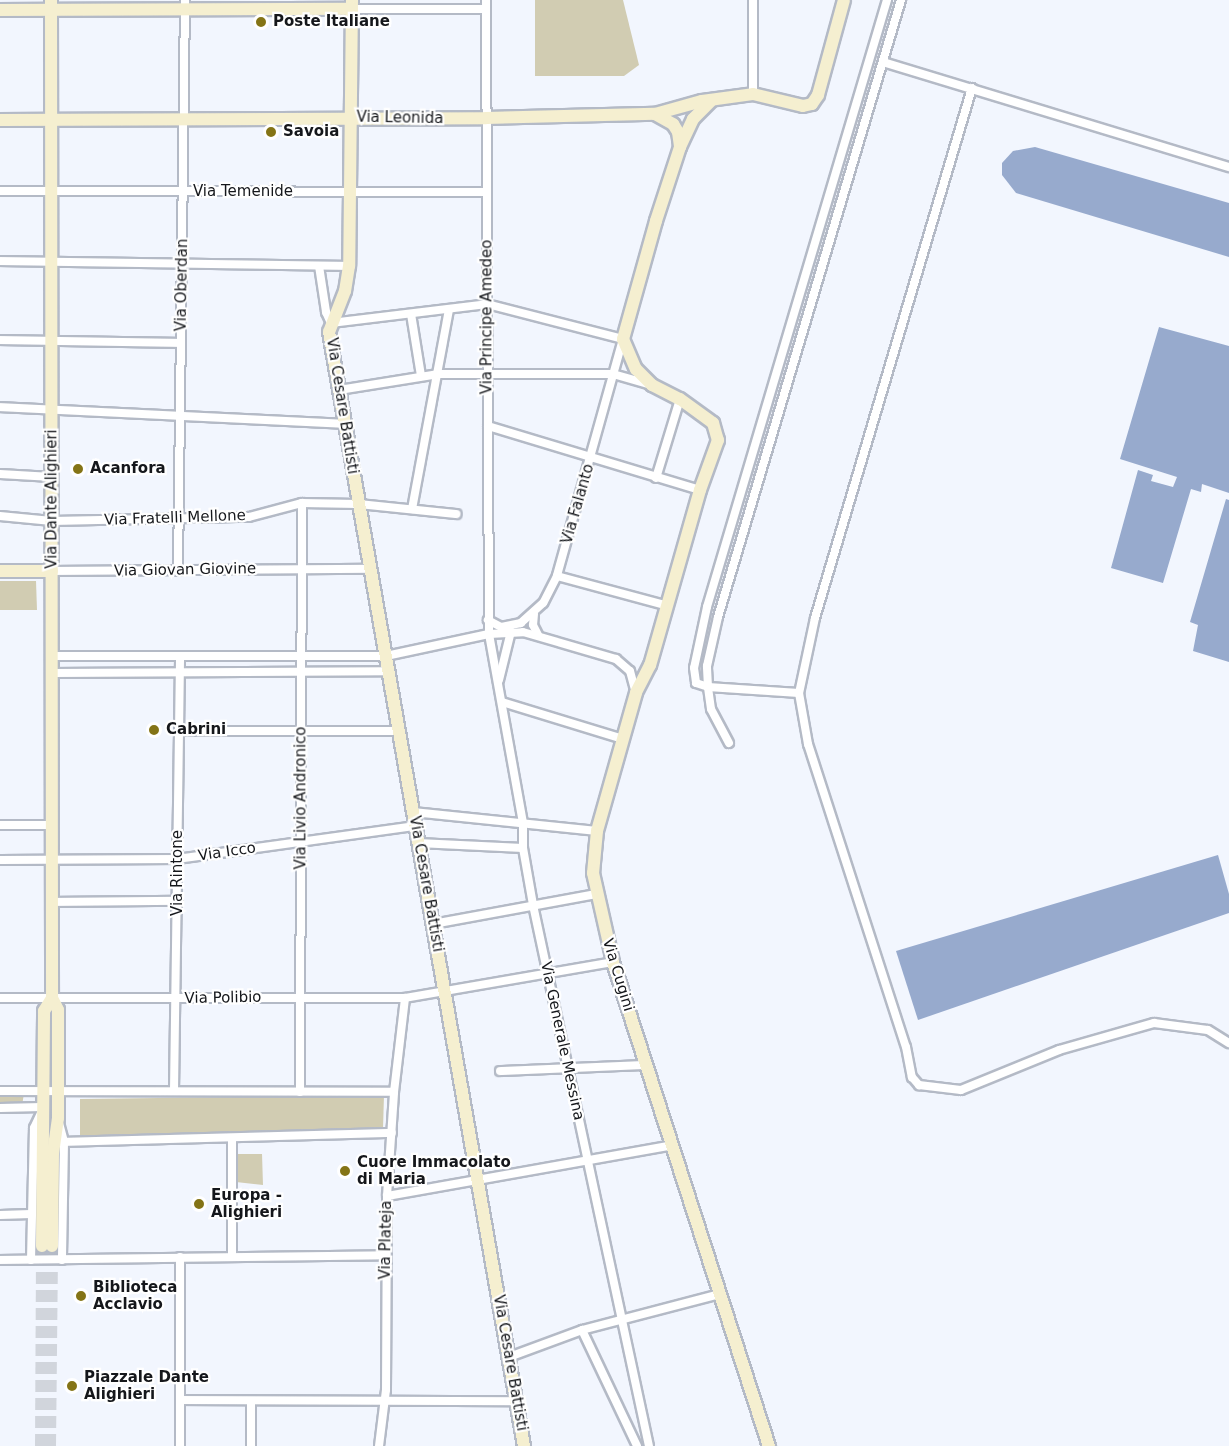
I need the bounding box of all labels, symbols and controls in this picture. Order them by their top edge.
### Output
place label: Poste Italiane [273,13,390,31]
marker: Poste Italiane [254,15,268,29]
street label: Via Leonida [356,108,444,128]
place label: Savoia [283,123,339,141]
marker: Savoia [264,125,278,139]
street label: Via Temenide [193,183,293,201]
street label: Via Oberdan [172,238,192,332]
street label: Via Principe Amedeo [478,240,496,394]
street label: Via Cesare Battisti [322,337,362,475]
street label: Via Dante Alighieri [43,429,61,569]
place label: Acanfora [90,460,166,478]
marker: Acanfora [71,462,85,476]
street label: Via Falanto [558,462,598,546]
street label: Via Fratelli Mellone [104,507,246,529]
street label: Via Giovan Giovine [114,560,256,580]
place label: Cabrini [166,721,226,739]
marker: Cabrini [147,723,161,737]
street label: Via Livio Andronico [292,727,310,869]
street label: Via Cesare Battisti [405,815,447,953]
street label: Via Rintone [169,830,187,916]
street label: Via Icco [197,839,257,865]
street label: Via Cugini [598,936,638,1014]
street label: Via Generale Messina [536,960,588,1122]
street label: Via Polibio [184,988,262,1008]
place label: Cuore Immacolato di Maria [357,1153,511,1188]
marker: Cuore Immacolato di Maria [338,1164,352,1178]
place label: Europa - Alighieri [211,1186,282,1221]
marker: Europa - Alighieri [192,1197,206,1211]
street label: Via Plateja [376,1200,396,1280]
place label: Biblioteca Acclavio [93,1278,177,1313]
marker: Biblioteca Acclavio [74,1289,88,1303]
street label: Via Cesare Battisti [489,1294,531,1432]
place label: Piazzale Dante Alighieri [84,1368,209,1403]
marker: Piazzale Dante Alighieri [65,1379,79,1393]

